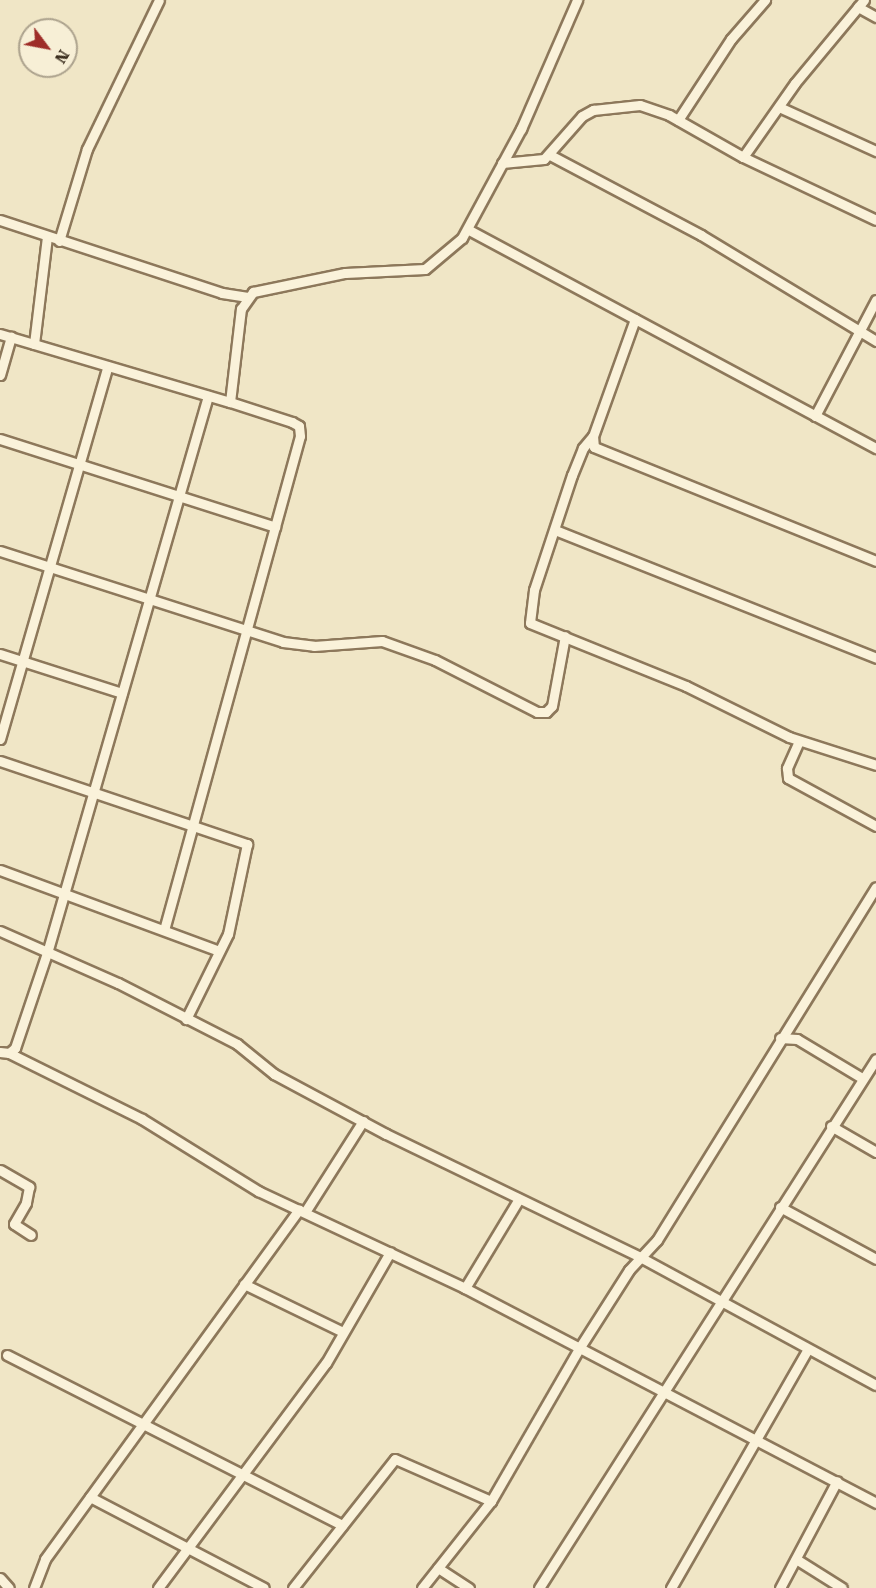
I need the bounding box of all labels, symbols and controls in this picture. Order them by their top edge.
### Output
north arrow [18,18,78,78]
text: N [51,46,73,67]

